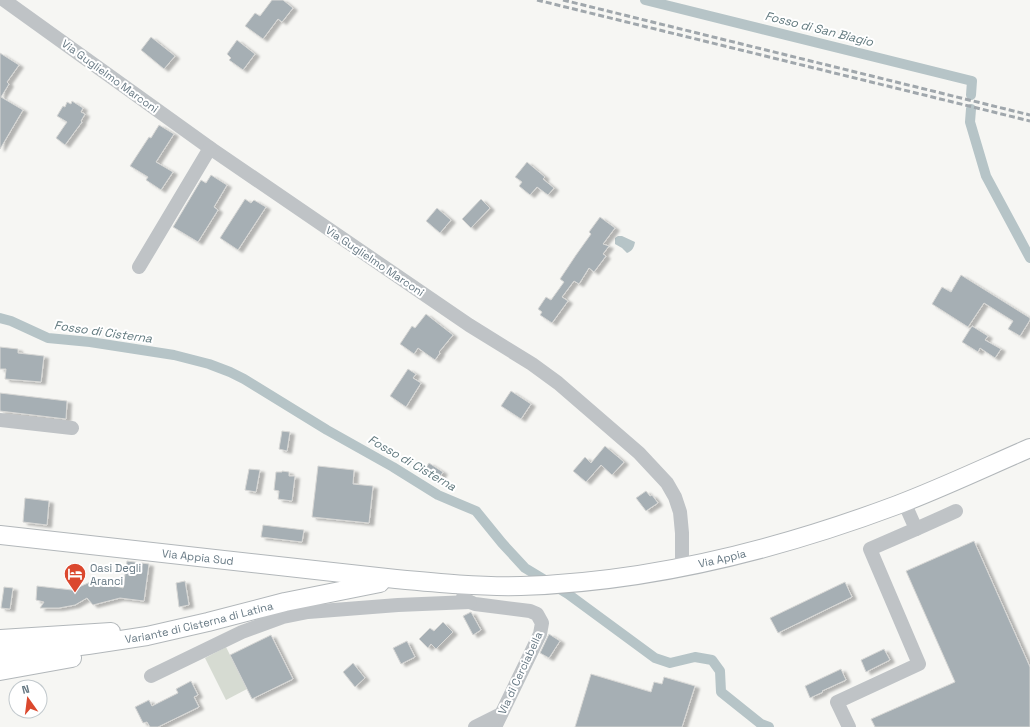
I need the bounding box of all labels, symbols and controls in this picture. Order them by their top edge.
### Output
water label: Fosso di San Biagio [763,8,875,50]
street label: Via Guglielmo Marconi [59,36,161,116]
street label: Via Guglielmo Marconi [323,223,427,299]
water label: Fosso di Cisterna [53,317,153,347]
water label: Fosso di Cisterna [365,431,459,495]
street label: Via Appia Sud [161,546,234,568]
street label: Via Appia [697,546,748,571]
hotel icon: Oasi Degli Aranci [62,561,88,594]
place label: Oasi Degli Aranci [90,561,142,588]
street label: Variante di Cisterna di Latina [124,598,275,646]
street label: Via di Cerciabella [495,629,546,717]
north arrow [8,679,48,719]
text: N [20,682,31,697]

